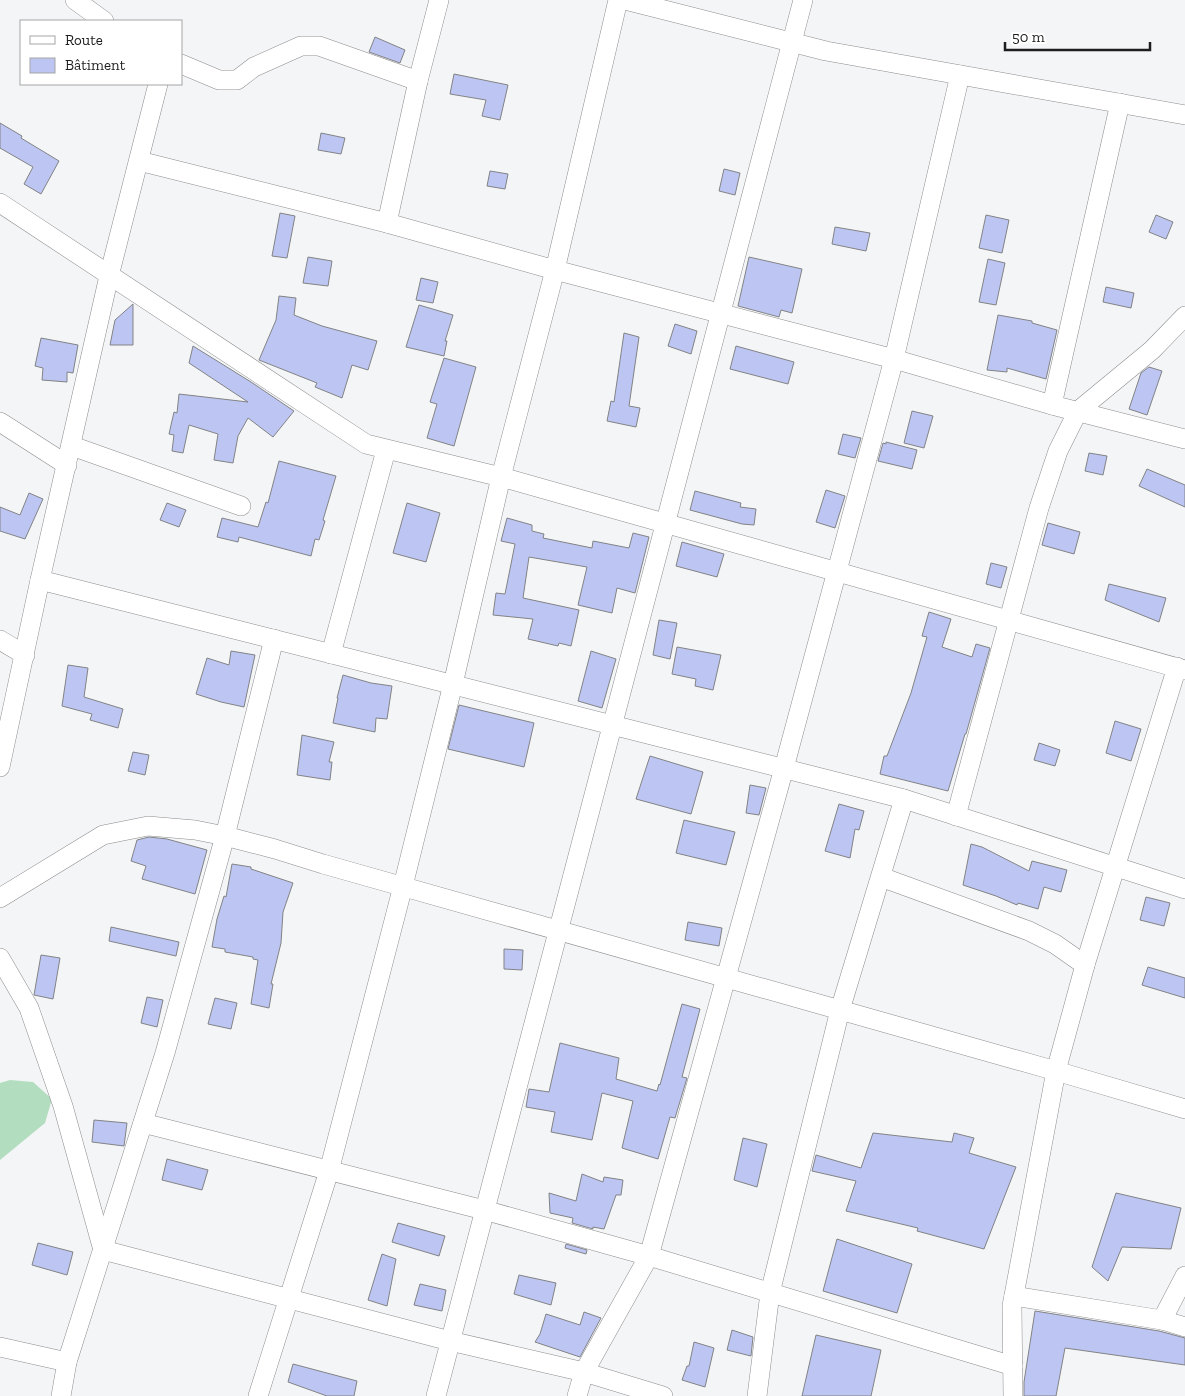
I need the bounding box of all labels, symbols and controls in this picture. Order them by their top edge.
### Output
legend [20,20,182,85]
scale bar [1005,20,1150,52]
text: 50 m [1012,28,1045,46]
text: Route [65,31,103,49]
text: Bâtiment [65,56,126,74]

